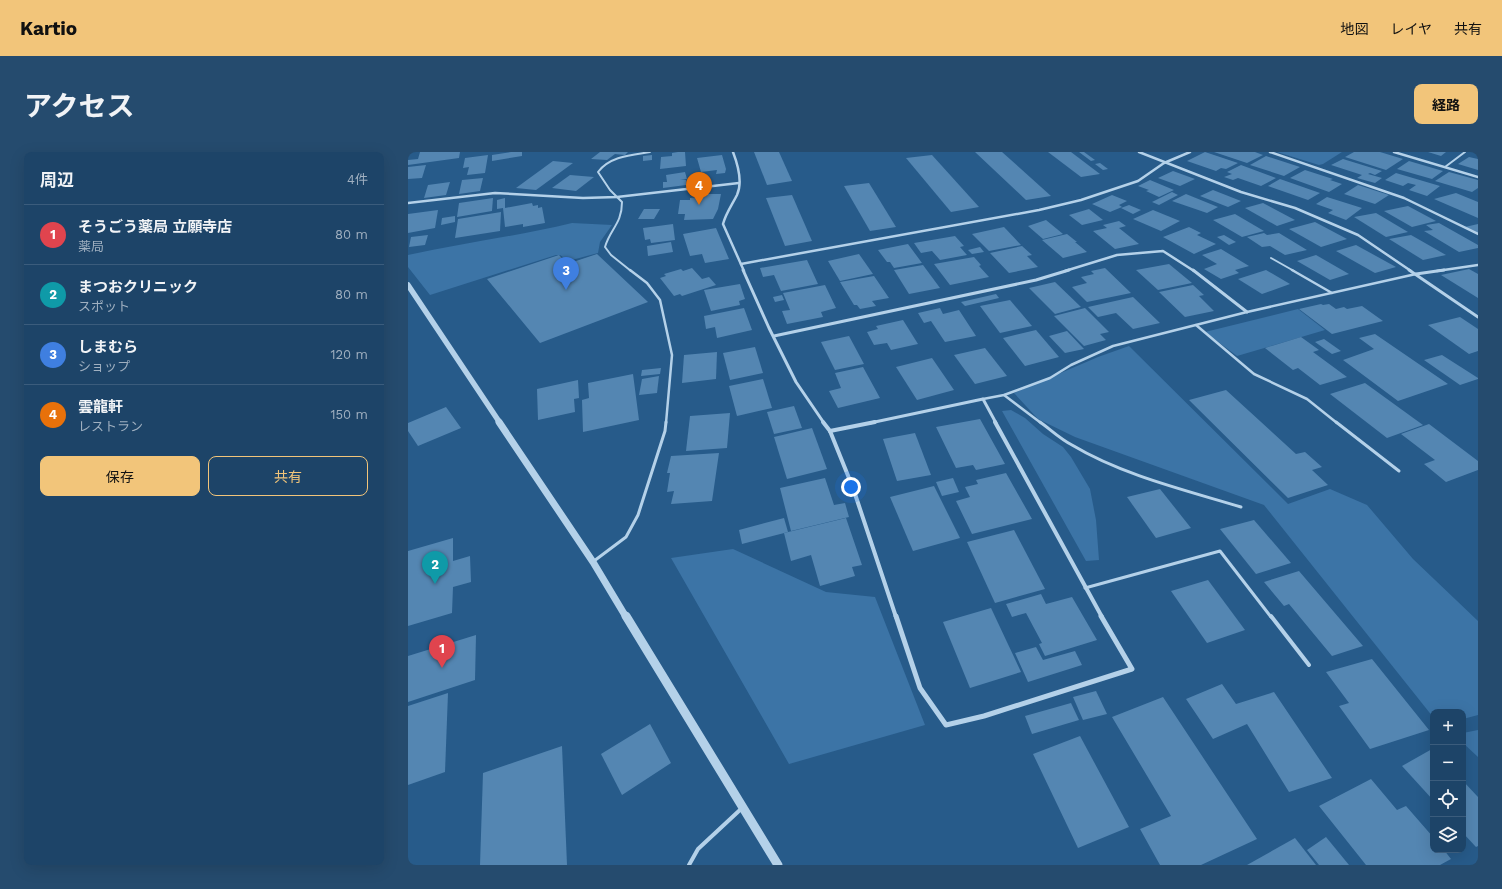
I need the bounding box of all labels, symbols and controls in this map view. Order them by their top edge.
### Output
text: Kartio [20,17,77,40]
text: 地図 [1340,21,1368,37]
text: レイヤ [1390,21,1432,37]
text: 共有 [1454,21,1482,37]
button: 経路 [1414,84,1478,124]
text: アクセス [24,90,135,123]
text: 周辺 [40,170,74,190]
text: 4件 [347,172,368,187]
pin: 4 [686,172,712,205]
text: そうごう薬局 立願寺店 [78,218,232,236]
text: 1 [50,227,56,242]
text: 80 m [335,227,368,242]
text: 薬局 [78,239,104,254]
pin: 3 [553,257,579,290]
text: まつおクリニック [78,278,198,296]
text: 2 [49,287,57,302]
text: 80 m [335,287,368,302]
text: スポット [78,299,130,314]
text: しまむら [78,338,138,356]
text: 3 [49,347,57,362]
text: 120 m [330,347,368,362]
text: ショップ [78,359,130,374]
text: 雲龍軒 [78,398,123,416]
text: 4 [49,407,57,422]
text: 150 m [330,407,368,422]
text: レストラン [78,419,143,434]
button: 保存 [40,456,200,496]
button: 共有 [208,456,368,496]
your location [841,477,861,497]
pin: 2 [422,551,448,584]
pin: 1 [429,635,455,668]
map controls [1430,709,1466,853]
button: + [1430,709,1466,745]
button: − [1430,745,1466,781]
button: locate [1430,781,1466,817]
button: layers [1430,817,1466,853]

